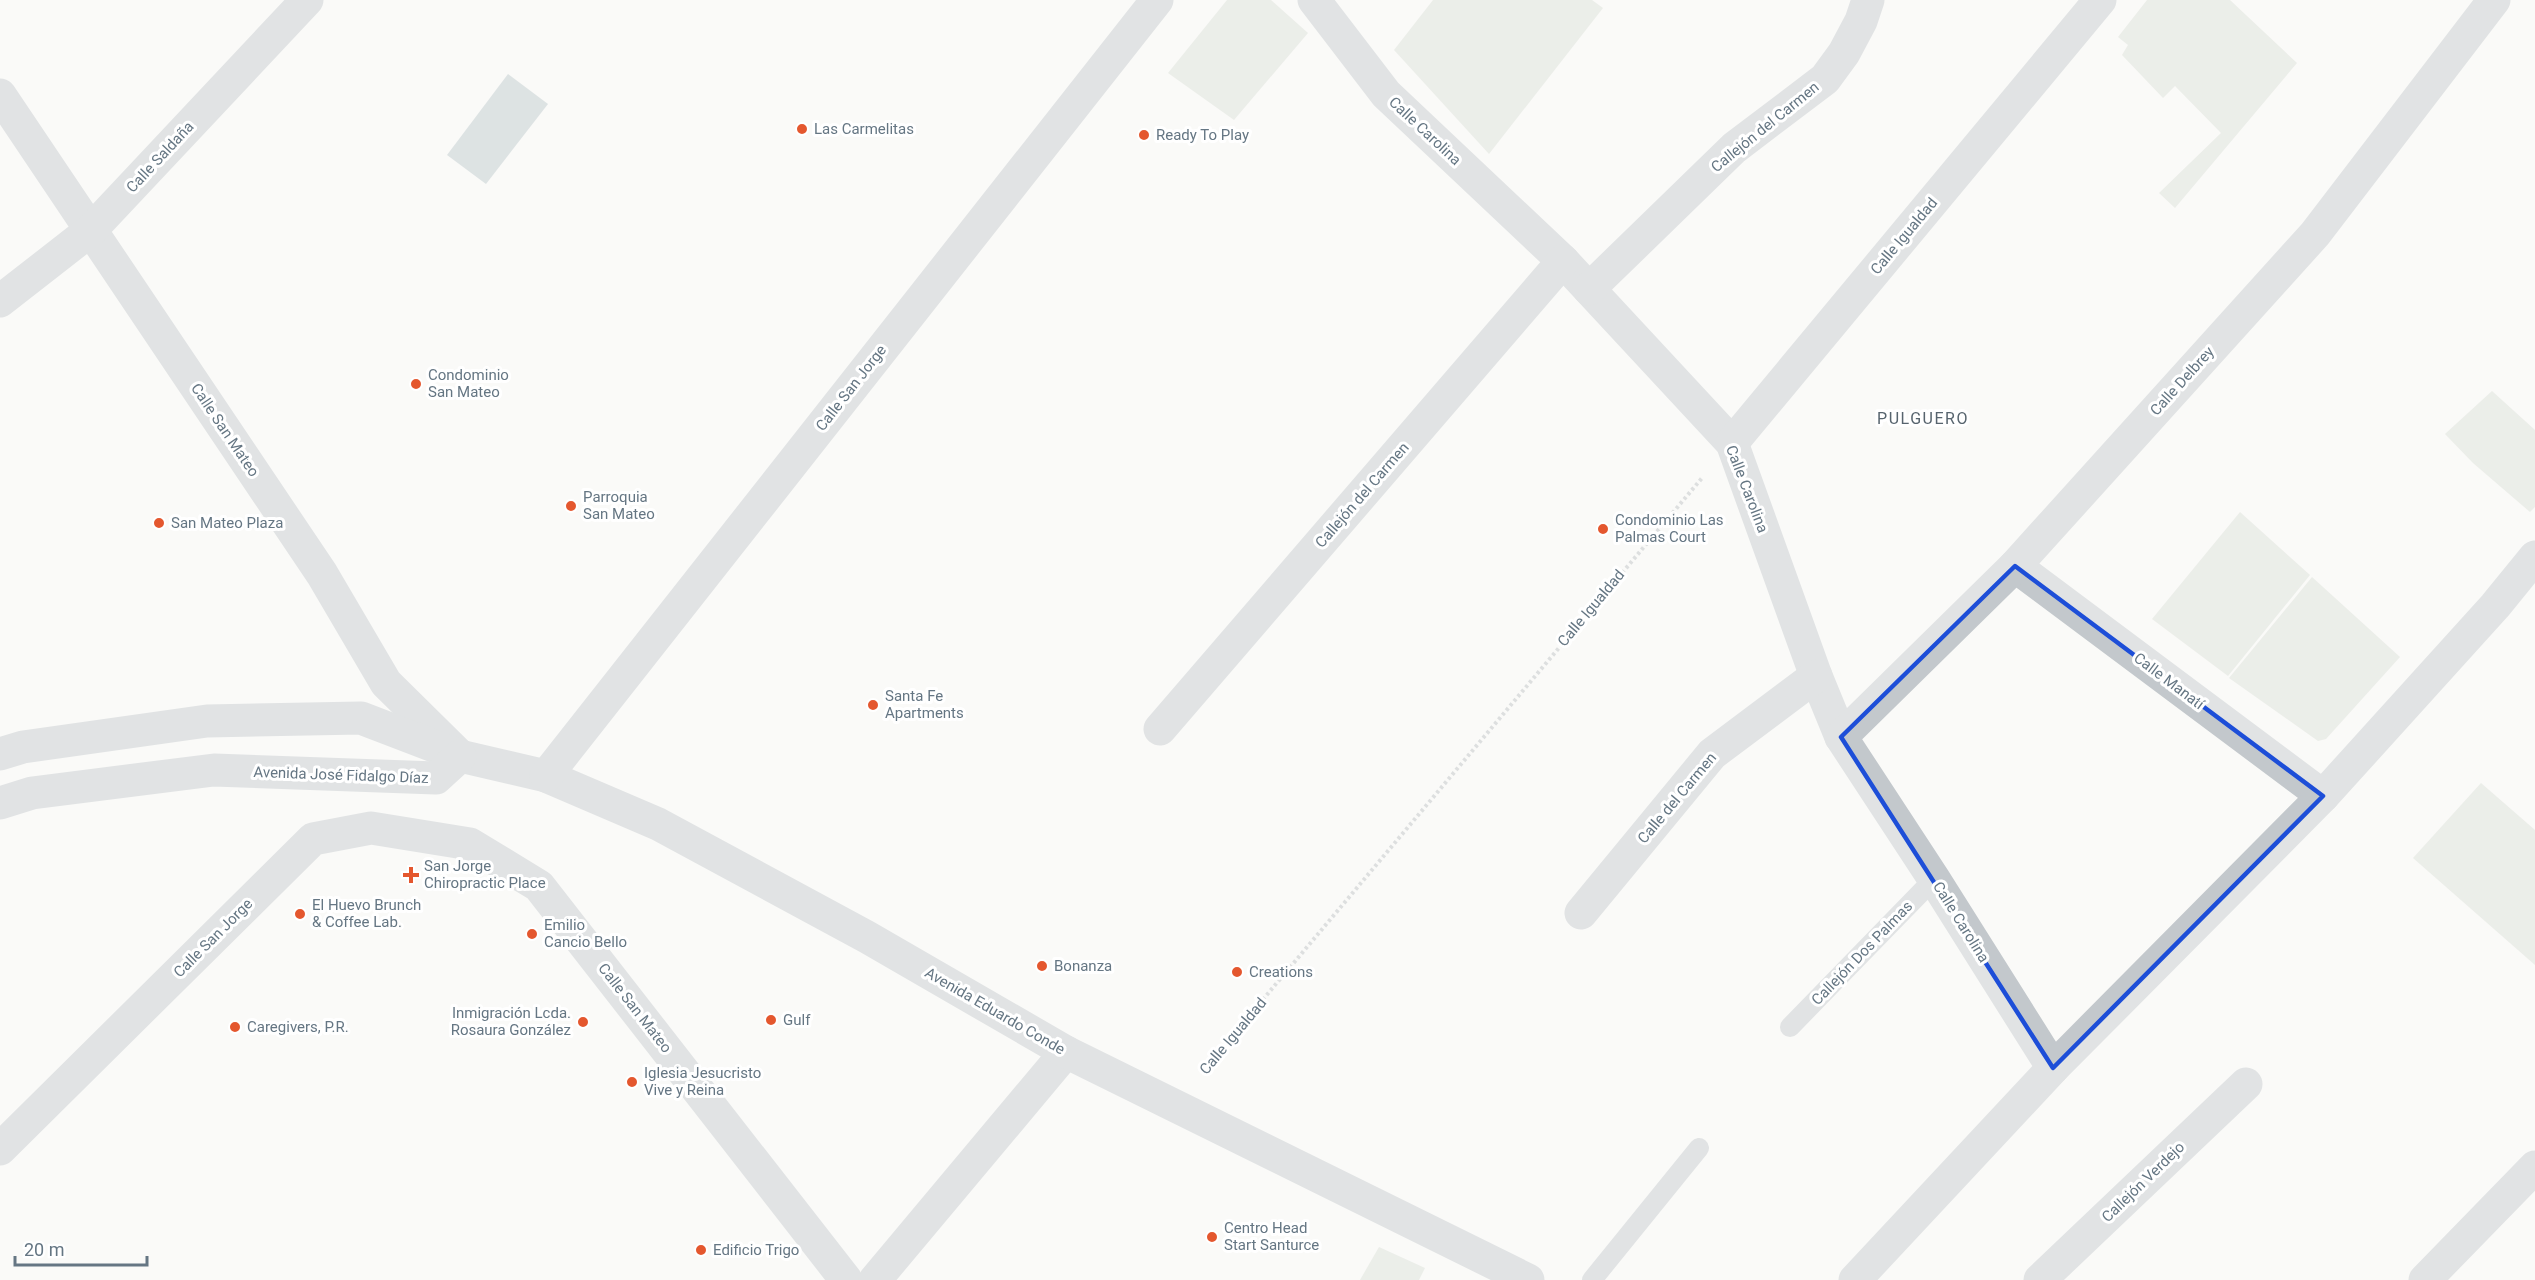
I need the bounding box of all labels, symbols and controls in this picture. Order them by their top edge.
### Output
street label: Callejón del Carmen [1707,78,1823,176]
street label: Calle Carolina [1385,93,1465,169]
street label: Calle Saldaña [122,118,198,196]
place label: Las Carmelitas [814,120,914,138]
marker: Las Carmelitas [795,122,809,136]
place label: Ready To Play [1156,126,1249,144]
marker: Ready To Play [1137,128,1151,142]
street label: Calle Igualdad [1867,194,1941,278]
street label: Calle San Jorge [812,341,890,435]
street label: Calle Delbrey [2146,343,2218,419]
place label: Condominio San Mateo [428,366,509,401]
marker: Condominio San Mateo [409,377,423,391]
street label: Calle San Mateo [187,380,263,480]
district label: PULGUERO [1877,409,1969,428]
street label: Callejón del Carmen [1311,439,1413,551]
street label: Calle Carolina [1722,443,1772,535]
place label: Parroquia San Mateo [583,488,655,523]
marker: Parroquia San Mateo [564,499,578,513]
place label: Condominio Las Palmas Court [1615,511,1724,546]
place label: San Mateo Plaza [171,514,283,532]
marker: San Mateo Plaza [152,516,166,530]
marker: Condominio Las Palmas Court [1596,522,1610,536]
street label: Calle Igualdad [1554,566,1628,650]
street label: Calle Manatí [2130,649,2209,714]
place label: Santa Fe Apartments [885,687,964,722]
marker: Santa Fe Apartments [866,698,880,712]
street label: Calle del Carmen [1634,749,1720,847]
street label: Avenida José Fidalgo Díaz [253,763,429,787]
place label: San Jorge Chiropractic Place [424,857,546,892]
marker: San Jorge Chiropractic Place [402,866,420,884]
street label: Calle Carolina [1929,878,1993,966]
street label: Calle San Jorge [170,895,256,981]
place label: El Huevo Brunch & Coffee Lab. [312,896,421,931]
street label: Callejón Dos Palmas [1808,897,1916,1009]
marker: El Huevo Brunch & Coffee Lab. [293,907,307,921]
place label: Emilio Cancio Bello [544,916,627,951]
marker: Emilio Cancio Bello [525,927,539,941]
place label: Bonanza [1054,957,1112,975]
marker: Bonanza [1035,959,1049,973]
street label: Calle San Mateo [594,960,676,1056]
place label: Creations [1249,963,1313,981]
street label: Avenida Eduardo Conde [922,964,1068,1059]
marker: Creations [1230,965,1244,979]
street label: Calle Igualdad [1196,994,1270,1078]
place label: Inmigración Lcda. Rosaura González [451,1004,571,1039]
place label: Gulf [783,1011,811,1029]
marker: Gulf [764,1013,778,1027]
marker: Inmigración Lcda. Rosaura González [576,1015,590,1029]
place label: Caregivers, P.R. [247,1018,349,1036]
marker: Caregivers, P.R. [228,1020,242,1034]
place label: Iglesia Jesucristo Vive y Reina [644,1064,761,1099]
marker: Iglesia Jesucristo Vive y Reina [625,1075,639,1089]
street label: Callejón Verdejo [2098,1138,2188,1226]
place label: Centro Head Start Santurce [1224,1219,1319,1254]
scale bar [15,1229,147,1267]
marker: Centro Head Start Santurce [1205,1230,1219,1244]
text: 20 m [24,1239,64,1260]
place label: Edificio Trigo [713,1241,799,1259]
marker: Edificio Trigo [694,1243,708,1257]

